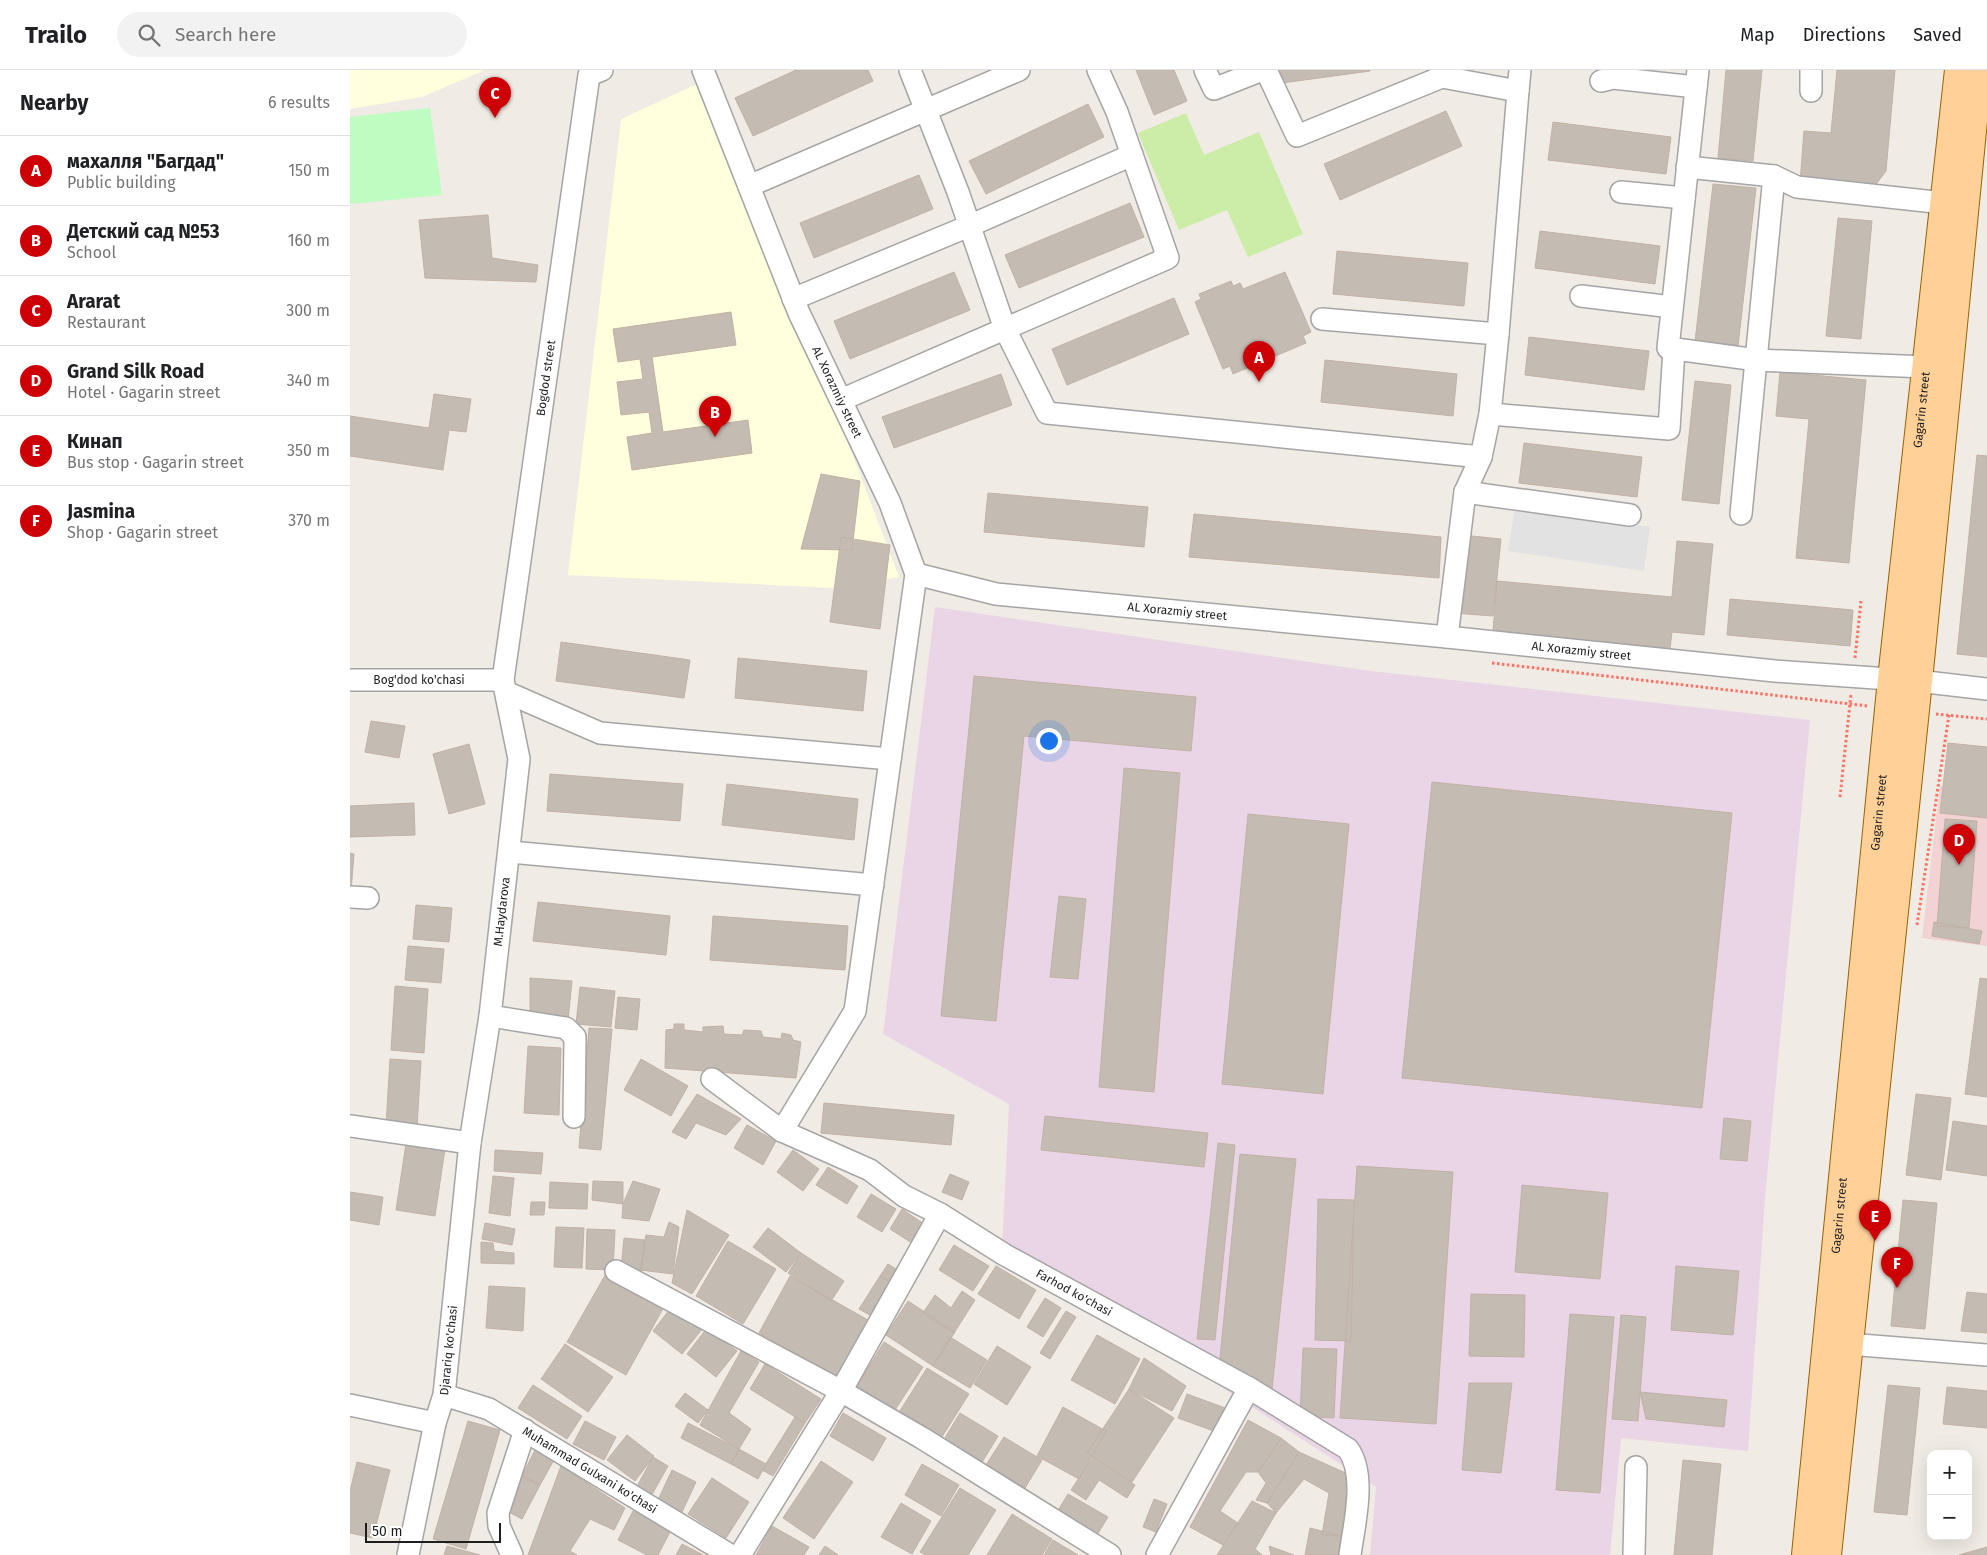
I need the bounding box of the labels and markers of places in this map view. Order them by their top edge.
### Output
pin: C [479,77,511,118]
pin: A [1243,341,1275,382]
pin: B [699,396,731,437]
pin: D [1943,824,1975,865]
pin: E [1859,1200,1891,1241]
pin: F [1881,1247,1913,1288]

